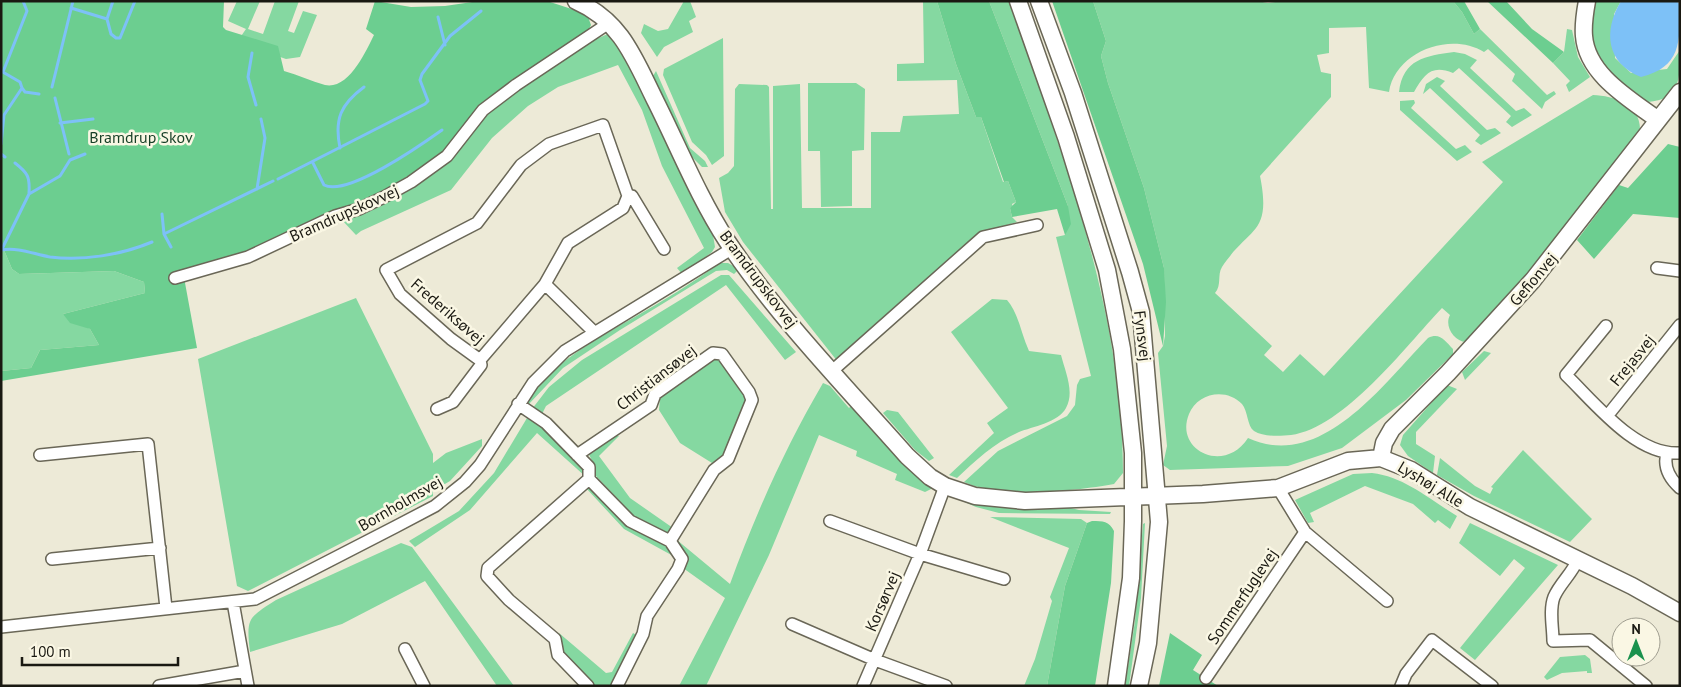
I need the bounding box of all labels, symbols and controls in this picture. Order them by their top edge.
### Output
park label: Bramdrup Skov [89,127,193,147]
street label: Bramdrupskovvej [286,180,402,246]
street label: Bramdrupskovvej [716,226,802,332]
street label: Gefionvej [1505,248,1561,310]
street label: Frederiksøvej [407,274,489,348]
street label: Fynsvej [1130,309,1156,363]
street label: Frejasvej [1605,330,1659,390]
street label: Christiansøvej [612,340,700,414]
street label: Lyshøj Alle [1395,457,1467,511]
street label: Bornholmsvej [354,471,446,535]
street label: Sommerfuglevej [1203,544,1281,648]
street label: Korsørvej [860,568,904,634]
north arrow [1611,617,1661,667]
text: N [1631,620,1641,638]
scale bar [22,634,179,666]
text: 100 m [30,642,71,661]

